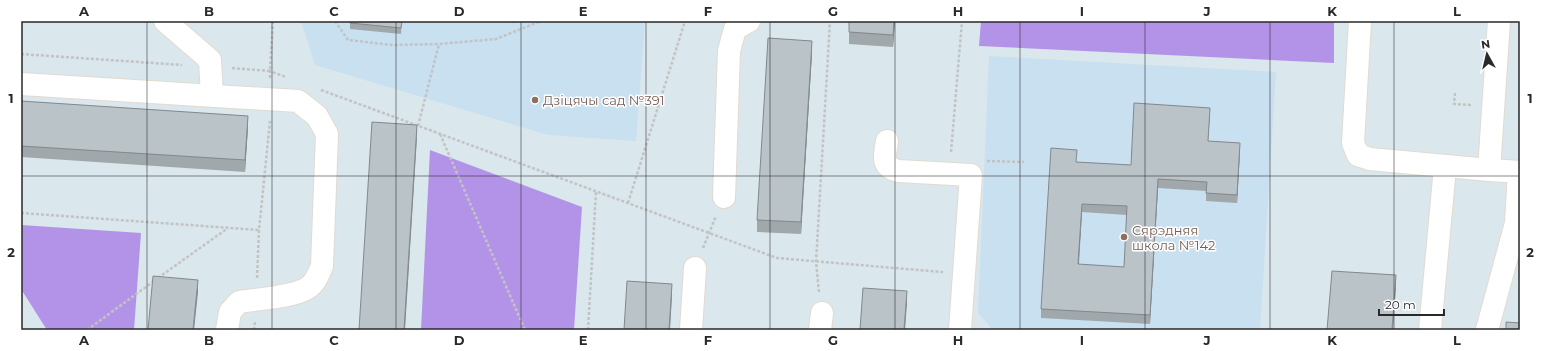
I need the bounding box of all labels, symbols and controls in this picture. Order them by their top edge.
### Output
text: A [78,3,90,19]
text: B [204,3,214,19]
text: C [329,3,339,19]
text: D [454,3,465,19]
text: E [579,3,588,19]
text: F [704,3,712,19]
text: G [828,3,838,19]
text: H [953,3,963,19]
text: I [1080,3,1084,19]
text: J [1202,3,1211,19]
text: K [1327,3,1337,19]
text: L [1453,3,1461,19]
north arrow [1467,34,1507,74]
text: N [1480,37,1491,52]
text: 1 [8,90,14,106]
text: 1 [1527,90,1533,106]
place label: Дзіцячы сад №391 [543,92,664,108]
marker: Дзіцячы сад №391 [530,95,540,105]
place label: Сярэдняя школа №142 [1132,222,1215,253]
marker: Сярэдняя школа №142 [1119,232,1129,242]
text: 2 [7,244,15,260]
text: 2 [1526,244,1534,260]
scale bar [1379,291,1444,317]
text: 20 m [1385,297,1416,312]
text: A [78,332,90,348]
text: B [204,332,214,348]
text: C [329,332,339,348]
text: D [454,332,465,348]
text: E [579,332,588,348]
text: F [704,332,712,348]
text: G [828,332,838,348]
text: H [953,332,963,348]
text: I [1080,332,1084,348]
text: J [1202,332,1211,348]
text: K [1327,332,1337,348]
text: L [1453,332,1461,348]

